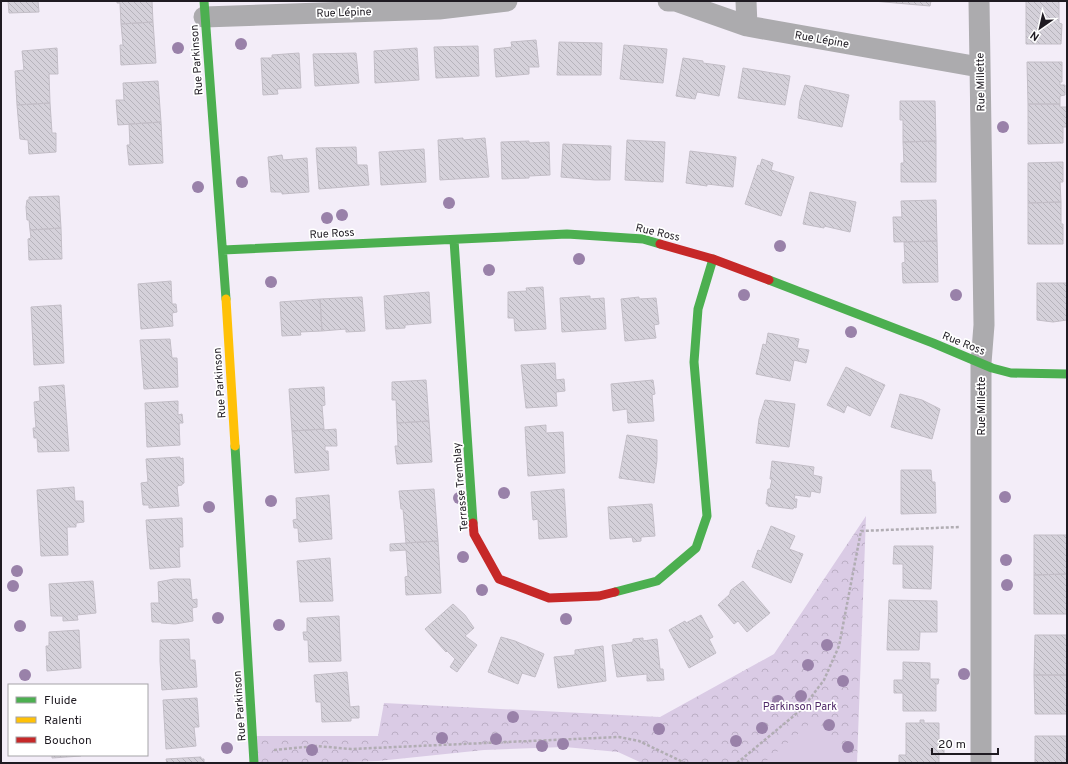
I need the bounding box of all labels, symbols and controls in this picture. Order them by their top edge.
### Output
street label: Rue Lépine [316,5,372,21]
north arrow [1020,8,1060,48]
street label: Rue Parkinson [188,24,206,96]
text: N [1028,27,1042,43]
street label: Rue Lépine [793,28,850,52]
street label: Rue Millette [973,52,989,112]
street label: Rue Ross [634,221,681,245]
street label: Rue Ross [309,226,355,242]
street label: Rue Ross [940,329,987,359]
street label: Rue Parkinson [211,347,229,419]
street label: Rue Millette [975,376,989,435]
street label: Terrasse Tremblay [450,442,472,532]
street label: Rue Parkinson [231,670,249,742]
legend [8,684,148,756]
text: Fluide [44,693,77,709]
park label: Parkinson Park [763,700,837,714]
text: Ralenti [44,713,82,729]
scale bar [932,730,998,756]
text: Bouchon [44,733,92,749]
text: 20 m [938,737,966,753]

